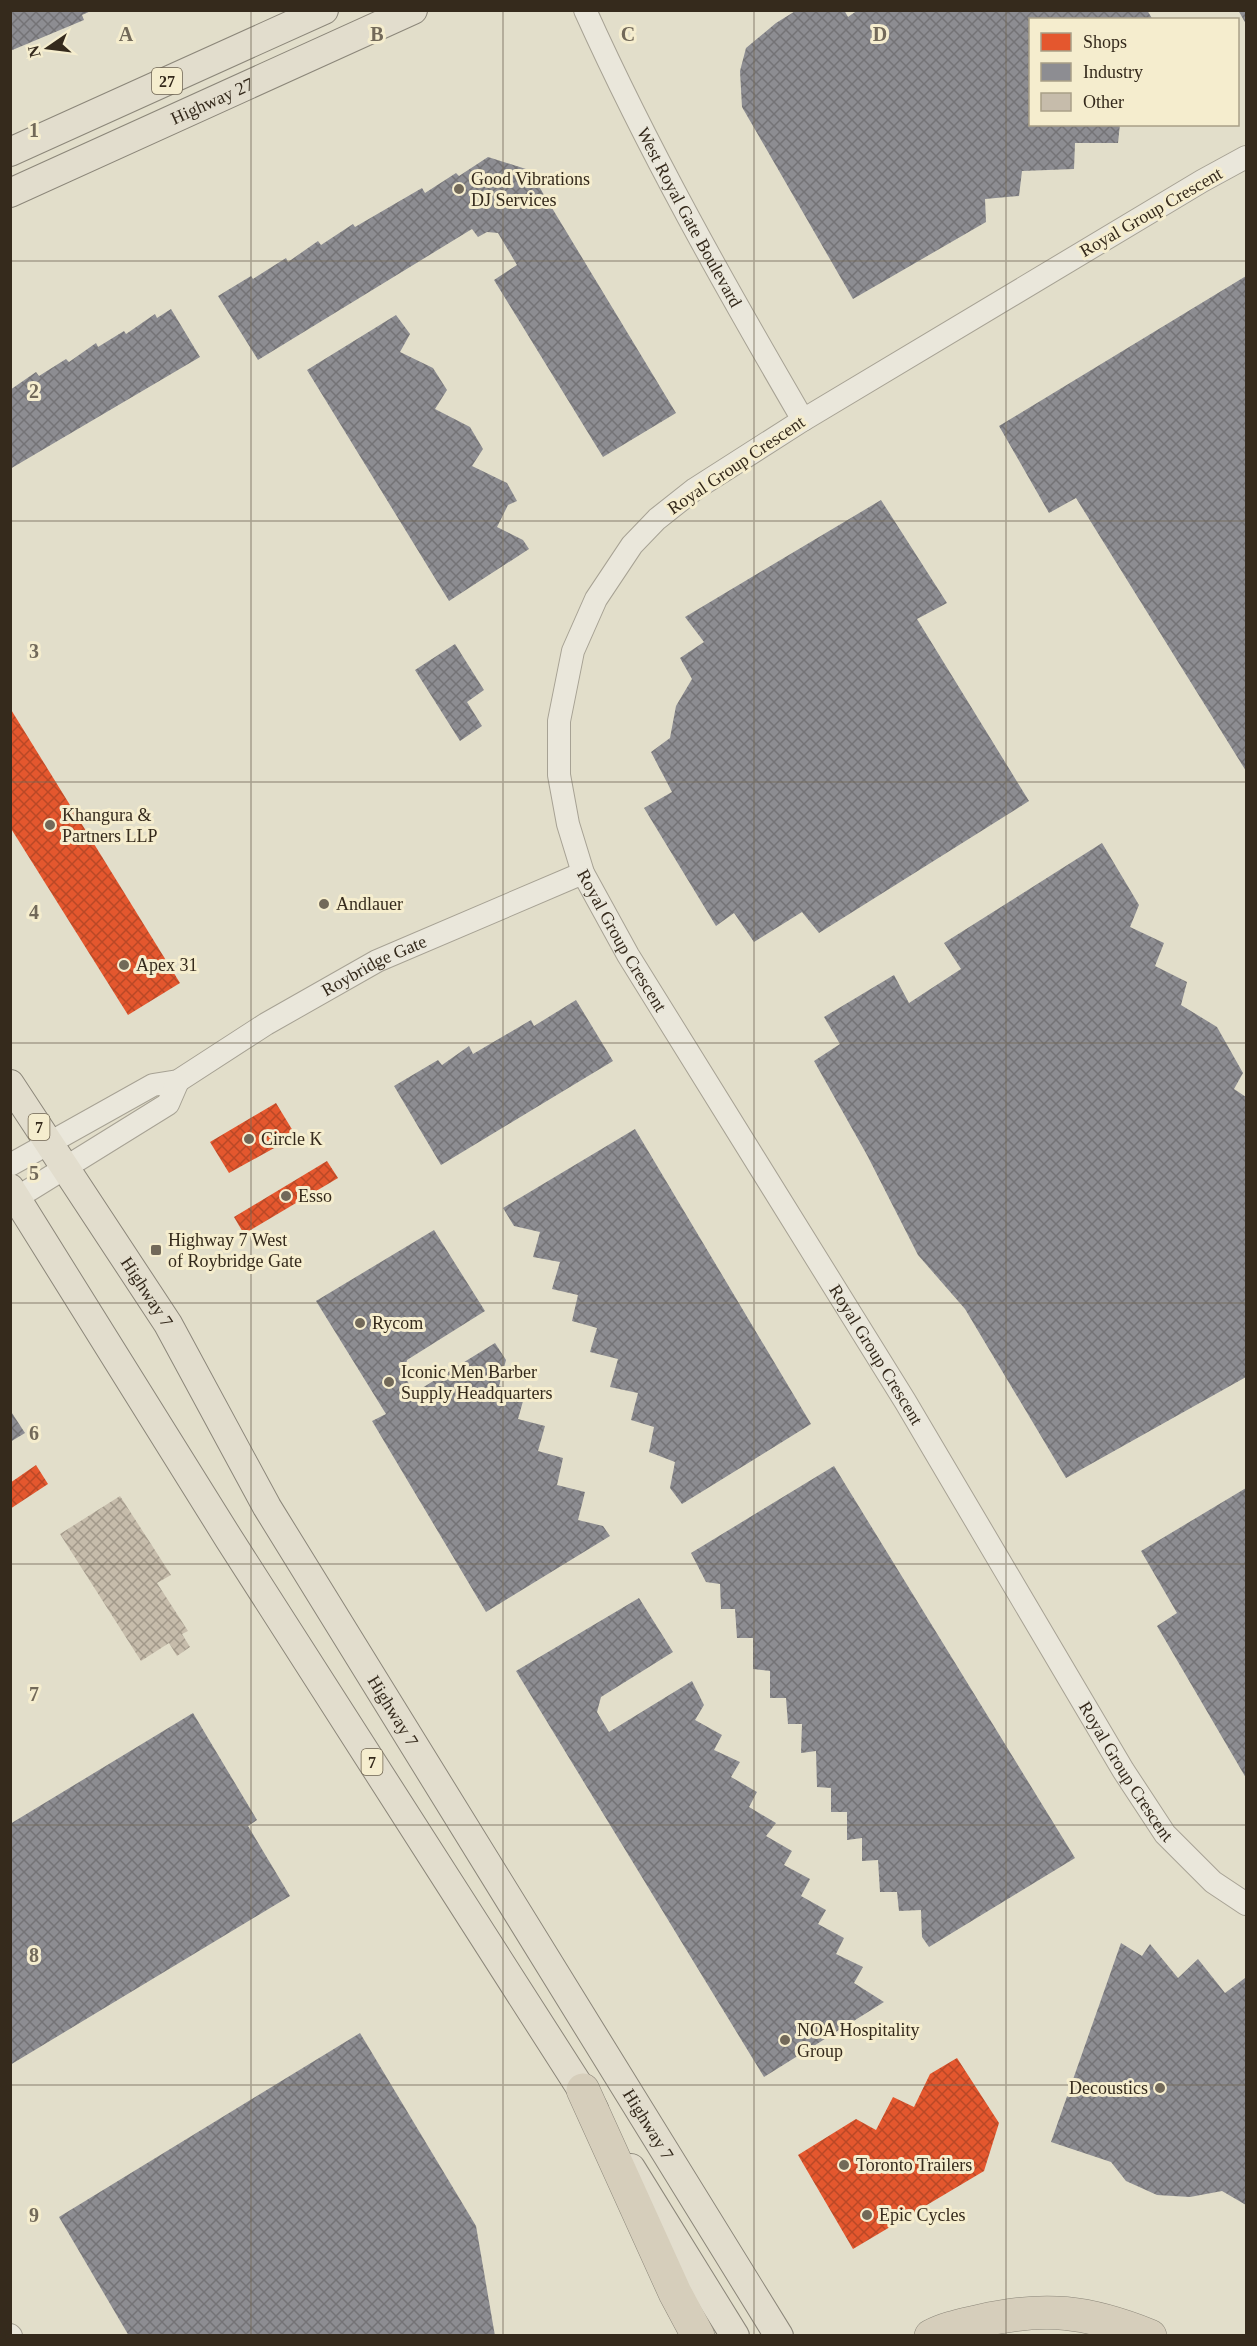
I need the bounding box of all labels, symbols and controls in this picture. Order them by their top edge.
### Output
north arrow [18,18,78,78]
legend [1029,18,1239,126]
text: A [119,23,134,45]
text: B [370,23,384,45]
text: C [621,23,635,45]
text: D [873,23,887,45]
text: Shops [1083,32,1127,52]
text: N [24,43,44,59]
text: Industry [1083,62,1143,82]
road number: 27 [152,68,182,94]
street label: Highway 27 [168,74,257,129]
text: Other [1083,92,1124,112]
text: 1 [29,119,39,141]
street label: West Royal Gate Boulevard [633,124,746,310]
street label: Royal Group Crescent [1076,163,1226,261]
place label: Good Vibrations DJ Services [471,169,590,210]
marker: Good Vibrations DJ Services [452,182,466,196]
text: 2 [29,380,39,402]
street label: Royal Group Crescent [664,412,808,518]
text: 3 [29,640,39,662]
place label: Khangura & Partners LLP [62,805,157,846]
marker: Khangura & Partners LLP [43,818,57,832]
street label: Royal Group Crescent [573,866,671,1015]
place label: Andlauer [336,894,403,914]
marker: Andlauer [317,897,331,911]
text: 4 [29,901,39,923]
street label: Roybridge Gate [318,931,429,1000]
place label: Apex 31 [136,955,198,975]
marker: Apex 31 [117,958,131,972]
road number: 7 [28,1114,50,1140]
place label: Circle K [261,1129,322,1149]
marker: Circle K [242,1132,256,1146]
text: 5 [29,1162,39,1184]
place label: Esso [298,1186,332,1206]
marker: Esso [279,1189,293,1203]
place label: Highway 7 West of Roybridge Gate [168,1230,302,1271]
marker: Highway 7 West of Roybridge Gate [149,1243,163,1257]
street label: Highway 7 [117,1253,177,1331]
street label: Royal Group Crescent [825,1281,927,1428]
place label: Rycom [372,1313,423,1333]
marker: Rycom [353,1316,367,1330]
place label: Iconic Men Barber Supply Headquarters [401,1362,552,1403]
marker: Iconic Men Barber Supply Headquarters [382,1375,396,1389]
text: 6 [29,1422,39,1444]
street label: Highway 7 [364,1672,422,1750]
text: 7 [29,1683,39,1705]
street label: Royal Group Crescent [1075,1698,1177,1846]
road number: 7 [362,1749,382,1775]
text: 8 [29,1944,39,1966]
place label: NOA Hospitality Group [797,2020,920,2061]
marker: NOA Hospitality Group [778,2033,792,2047]
place label: Decoustics [1069,2078,1148,2098]
marker: Decoustics [1153,2081,1167,2095]
street label: Highway 7 [619,2085,678,2163]
place label: Toronto Trailers [856,2155,972,2175]
marker: Toronto Trailers [837,2158,851,2172]
text: 9 [29,2204,39,2226]
place label: Epic Cycles [879,2205,965,2225]
marker: Epic Cycles [860,2208,874,2222]

